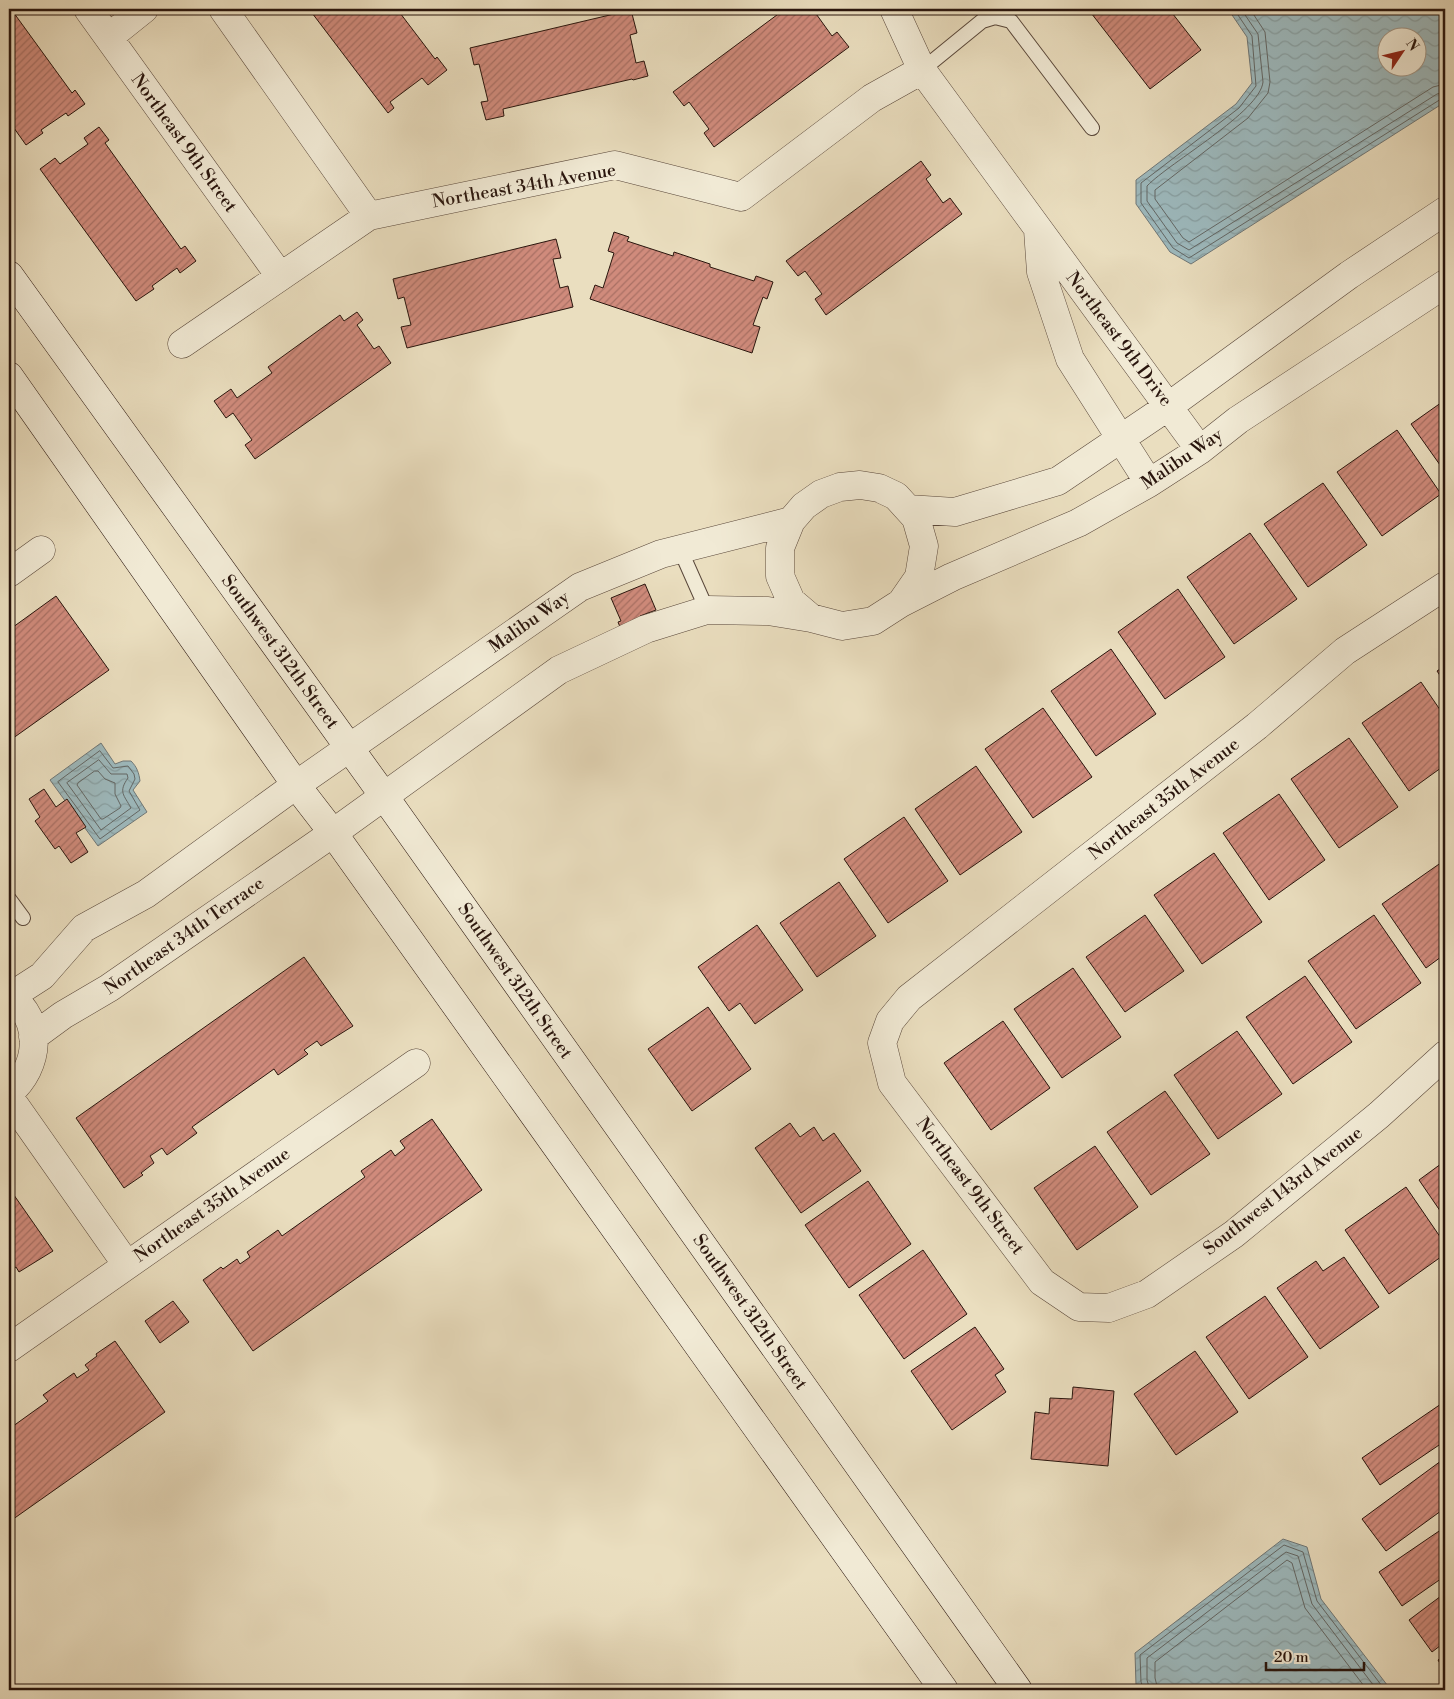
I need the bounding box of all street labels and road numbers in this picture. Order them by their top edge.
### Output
street label: Northeast 9th Street [126,69,242,217]
street label: Northeast 34th Avenue [430,158,618,214]
street label: Northeast 9th Drive [1061,267,1177,411]
street label: Malibu Way [1137,423,1227,495]
street label: Southwest 312th Street [216,570,344,734]
street label: Malibu Way [484,586,574,658]
street label: Northeast 35th Avenue [1084,733,1244,865]
street label: Northeast 34th Terrace [99,872,269,1000]
street label: Southwest 312th Street [452,899,578,1064]
street label: Northeast 9th Street [911,1113,1030,1260]
street label: Southwest 143rd Avenue [1199,1122,1367,1260]
street label: Northeast 35th Avenue [129,1142,295,1268]
street label: Southwest 312th Street [687,1230,813,1395]

